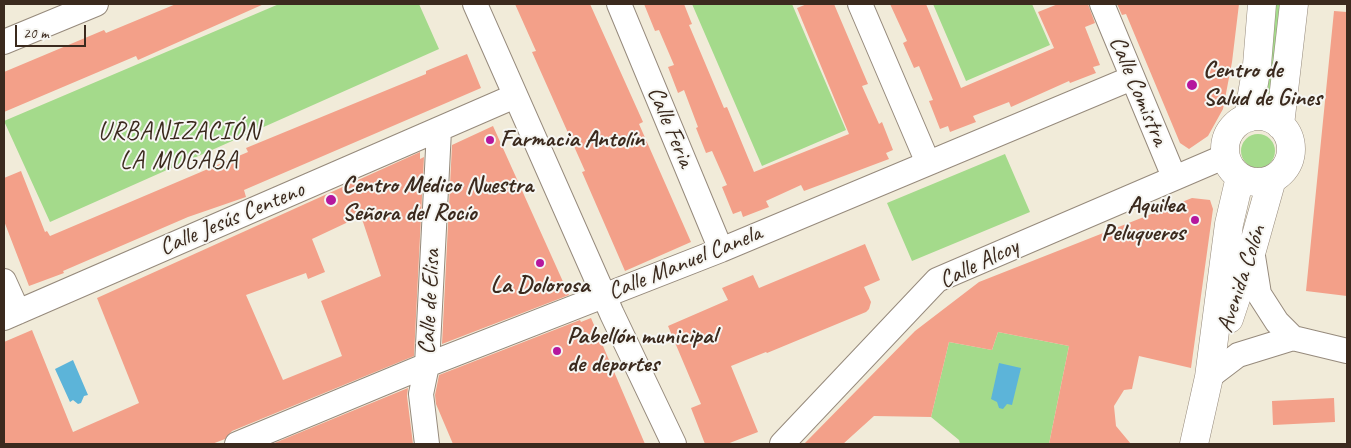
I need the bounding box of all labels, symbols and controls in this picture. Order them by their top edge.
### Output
scale bar [18,15,89,47]
text: 20 m [23,24,49,43]
street label: Calle Comistra [1102,32,1174,150]
place label: Centro de Salud de Gines [1203,57,1322,113]
marker: Centro de Salud de Gines [1185,78,1199,92]
street label: Calle Feria [640,82,700,172]
district label: URBANIZACIÓN LA MOGABA [97,117,261,176]
place label: Farmacia Antolín [500,126,644,154]
marker: Farmacia Antolín [484,134,496,146]
place label: Centro Médico Nuestra Señora del Rocío [342,172,533,228]
street label: Calle Jesús Centeno [155,176,309,262]
place label: Aquilea Peluqueros [1101,192,1185,248]
marker: Centro Médico Nuestra Señora del Rocío [324,193,338,207]
marker: Aquilea Peluqueros [1189,214,1201,226]
street label: Calle Manuel Canela [604,219,766,307]
street label: Avenida Colón [1211,222,1273,336]
street label: Calle Alcoy [935,232,1023,296]
street label: Calle de Elisa [413,249,447,355]
marker: La Dolorosa [534,257,546,269]
place label: La Dolorosa [490,272,590,300]
place label: Pabellón municipal de deportes [567,323,717,379]
marker: Pabellón municipal de deportes [551,345,563,357]

